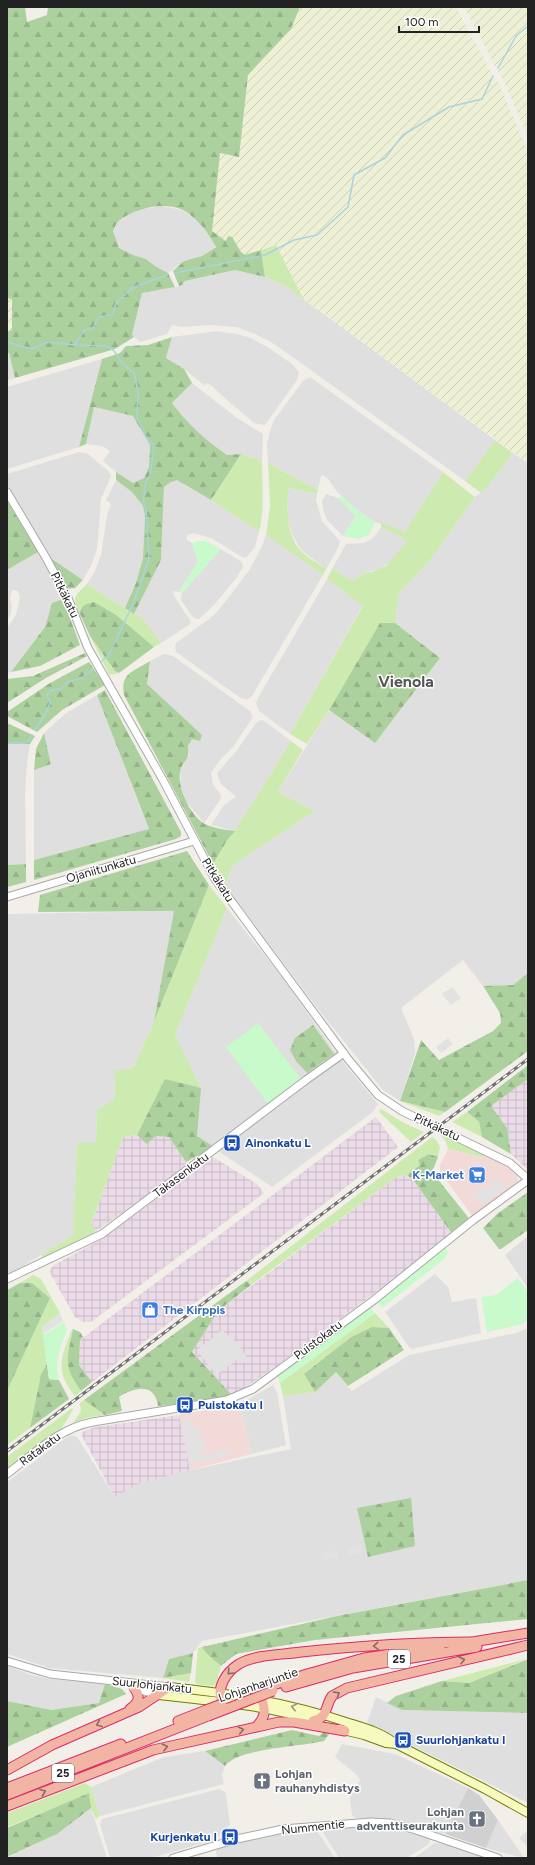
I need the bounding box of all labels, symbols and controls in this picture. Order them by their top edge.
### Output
scale bar [399,8,479,34]
text: 100 m [405,15,439,29]
street label: Pitkäkatu [48,570,82,620]
district label: Vienola [378,672,434,691]
street label: Ojaniitunkatu [65,852,137,886]
street label: Pitkäkatu [199,855,237,905]
street label: Pitkäkatu [412,1110,462,1144]
bus stop icon: Ainonkatu L [222,1133,242,1153]
place label: Ainonkatu L [245,1136,311,1150]
street label: Takasenkatu [151,1150,211,1200]
supermarket icon: K-Market [467,1165,487,1185]
place label: K-Market [412,1168,464,1182]
shop icon: The Kirppis [140,1300,160,1320]
place label: The Kirppis [163,1303,226,1317]
street label: Puistokatu [291,1317,345,1363]
bus stop icon: Puistokatu I [175,1395,195,1415]
place label: Puistokatu I [198,1398,263,1412]
street label: Ratakatu [17,1429,63,1469]
one-way arrow [373,1641,379,1650]
road number: 25 [388,1650,410,1668]
one-way arrow [459,1657,465,1665]
street label: Lohjanharjuntie [216,1665,300,1705]
one-way arrow [228,1667,235,1675]
street label: Suurlohjankatu [111,1674,193,1696]
one-way arrow [332,1691,339,1698]
one-way arrow [290,1704,297,1712]
one-way arrow [95,1719,103,1727]
one-way arrow [238,1727,244,1735]
bus stop icon: Suurlohjankatu I [393,1730,413,1750]
place label: Suurlohjankatu I [416,1733,505,1747]
one-way arrow [162,1743,168,1751]
road number: 25 [52,1764,74,1782]
place label: Lohjan rauhanyhdistys [275,1767,360,1795]
church icon: Lohjan rauhanyhdistys [252,1771,272,1791]
one-way arrow [40,1788,47,1796]
place label: Lohjan adventtiseurakunta [357,1805,464,1833]
church icon: Lohjan adventtiseurakunta [467,1809,487,1829]
street label: Nummentie [281,1817,346,1837]
bus stop icon: Kurjenkatu I [220,1827,240,1847]
place label: Kurjenkatu I [150,1830,217,1844]

